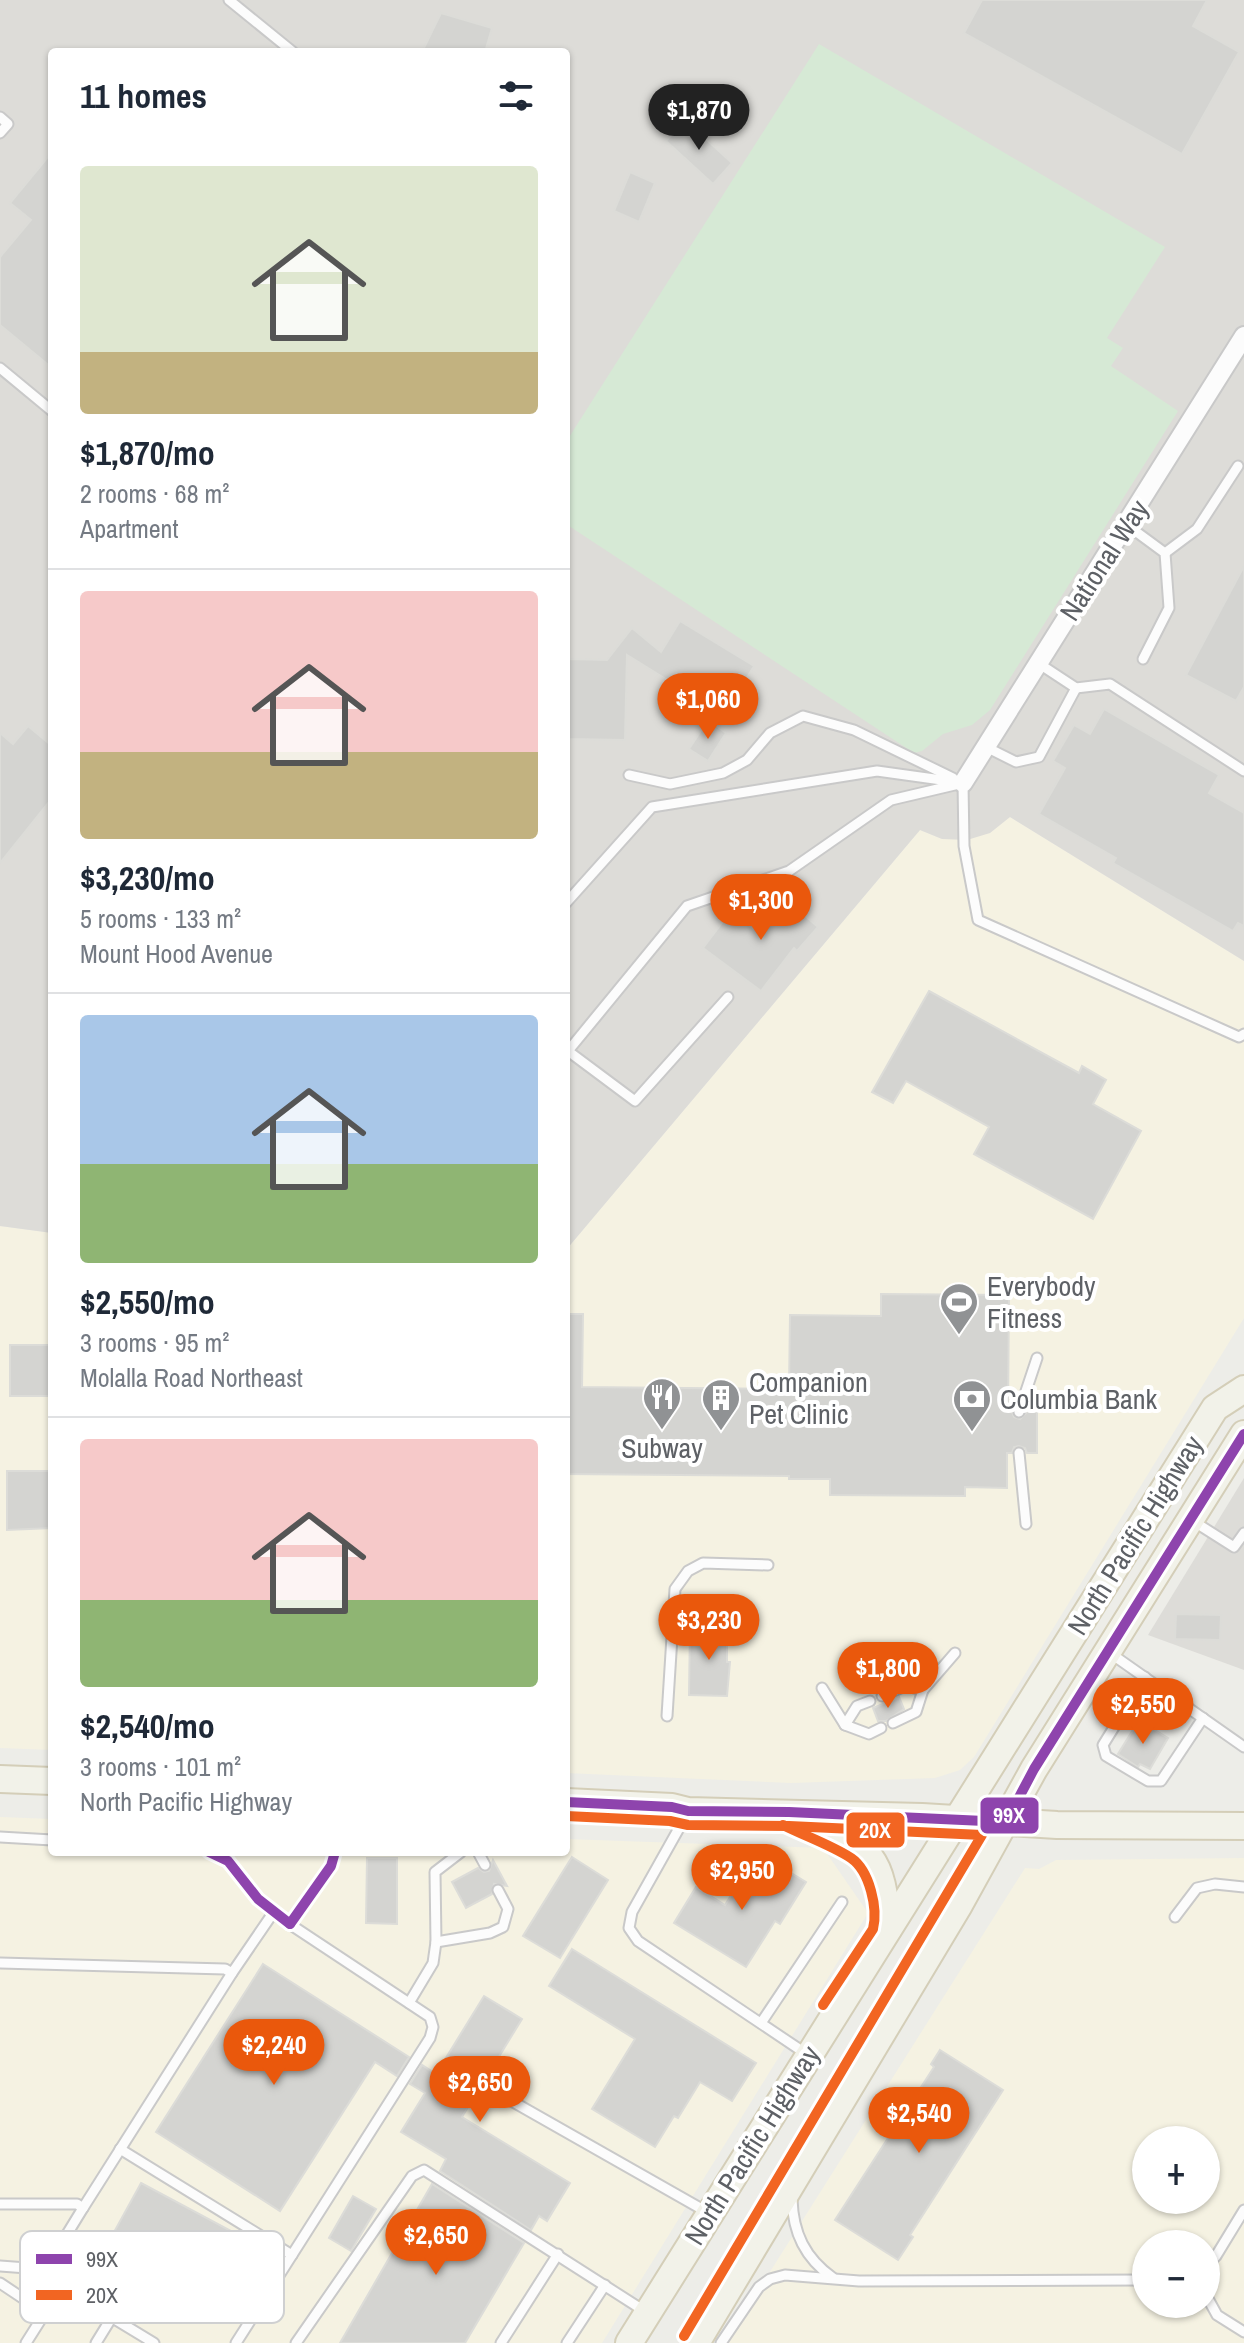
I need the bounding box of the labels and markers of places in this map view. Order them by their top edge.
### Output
pin: $1,870 [634,84,764,152]
pin: $1,060 [643,673,773,741]
pin: $1,300 [696,874,826,942]
place label: Everybody Fitness [987,1267,1096,1337]
sports icon: Everybody Fitness [938,1281,980,1336]
place label: Companion Pet Clinic [749,1363,868,1433]
restaurant icon: Subway [641,1376,683,1431]
building icon: Companion Pet Clinic [700,1377,742,1432]
bank icon: Columbia Bank [951,1378,993,1433]
place label: Columbia Bank [1000,1380,1157,1418]
place label: Subway [621,1429,703,1467]
pin: $3,230 [644,1594,774,1662]
pin: $1,800 [823,1642,953,1710]
pin: $2,550 [1078,1678,1208,1746]
pin: $2,950 [677,1844,807,1912]
pin: $2,240 [209,2019,339,2087]
pin: $2,650 [415,2056,545,2124]
pin: $2,540 [854,2087,984,2155]
pin: $2,650 [371,2209,501,2277]

